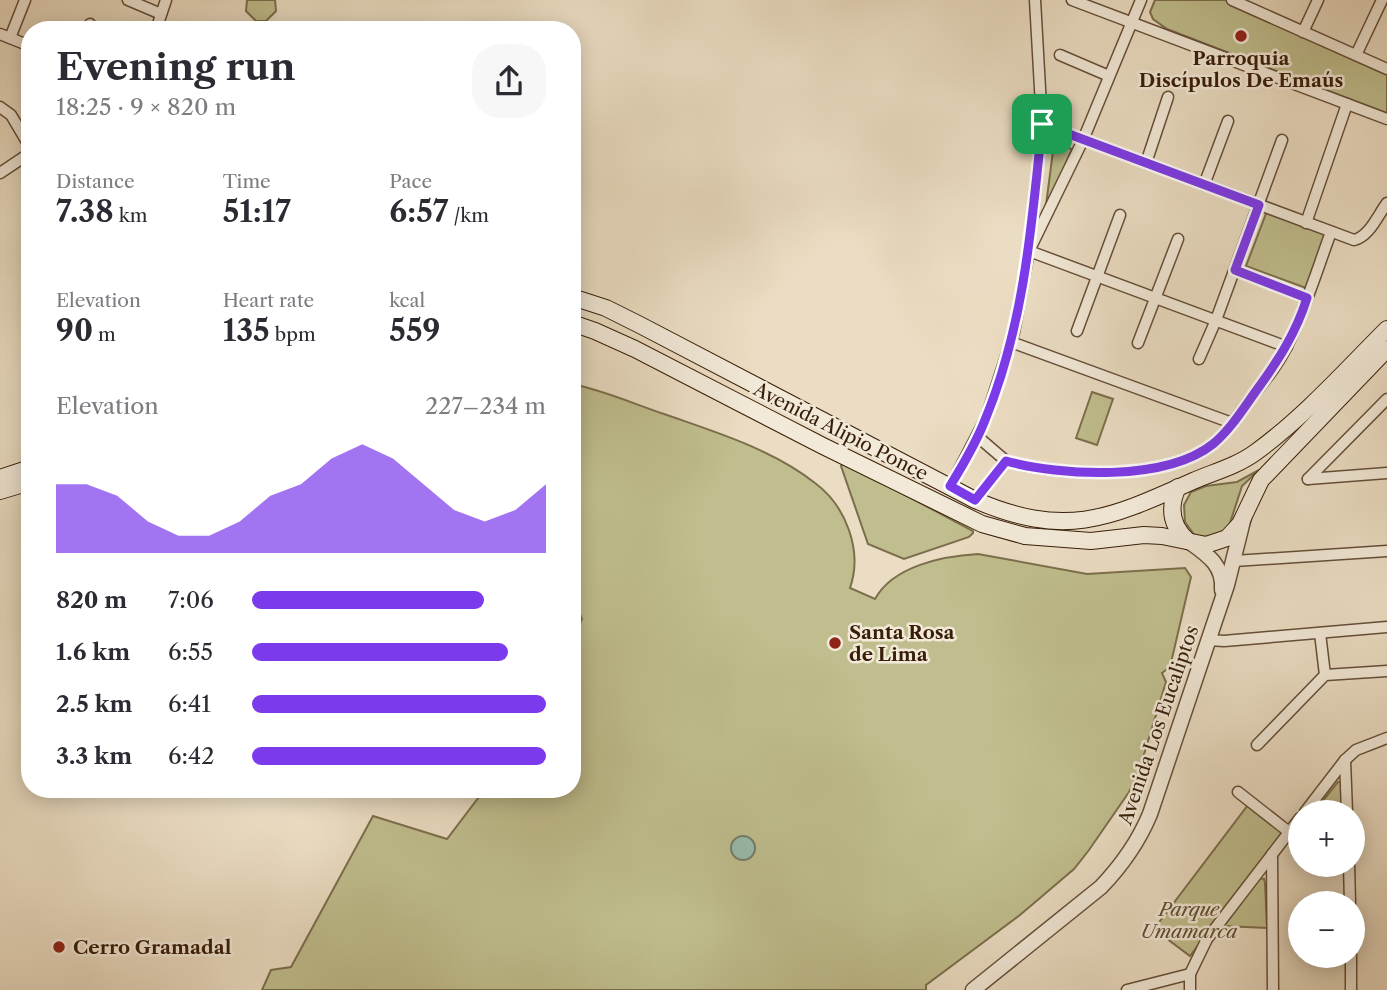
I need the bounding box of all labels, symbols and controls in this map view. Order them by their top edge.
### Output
marker: Parroquia Discípulos De Emaús [1233,28,1249,44]
text: Evening run [56,43,296,90]
button: share [472,44,546,118]
place label: Parroquia Discípulos De Emaús [1139,47,1344,92]
text: 18:25 · 9 × 820 m [56,93,236,121]
pin [1012,94,1072,154]
icon: arrive [1023,105,1061,143]
text: Distance [56,170,135,193]
text: Time [223,170,271,193]
text: Pace [389,170,432,193]
text: 7.38 [56,193,114,230]
text: 51:17 [223,193,291,230]
text: 6:57 [389,193,448,230]
text: km [114,204,148,227]
text: /km [448,204,489,227]
text: Elevation [56,289,141,312]
text: Heart rate [223,289,314,312]
text: kcal [389,289,425,312]
text: 90 [56,312,93,349]
text: 135 [223,312,270,349]
text: 559 [389,312,440,349]
text: m [93,323,116,346]
text: bpm [270,323,316,346]
street label: Avenida Alipio Ponce [749,377,932,485]
text: Elevation [56,392,159,420]
text: 227–234 m [425,392,546,420]
text: 820 m [56,586,127,614]
text: 7:06 [168,586,214,614]
place label: Santa Rosa de Lima [849,621,956,666]
street label: Avenida Los Eucaliptos [1113,622,1203,829]
marker: Santa Rosa de Lima [827,635,843,651]
text: 1.6 km [56,638,130,666]
text: 6:55 [168,638,213,666]
text: 2.5 km [56,690,132,718]
text: 6:41 [168,690,211,718]
text: 3.3 km [56,742,132,770]
text: 6:42 [168,742,214,770]
map controls [1288,800,1365,968]
button: + [1288,800,1365,877]
button: − [1288,891,1365,968]
park label: Parque Umamarca [1140,898,1238,943]
place label: Cerro Gramadal [73,936,232,959]
marker: Cerro Gramadal [51,939,67,955]

